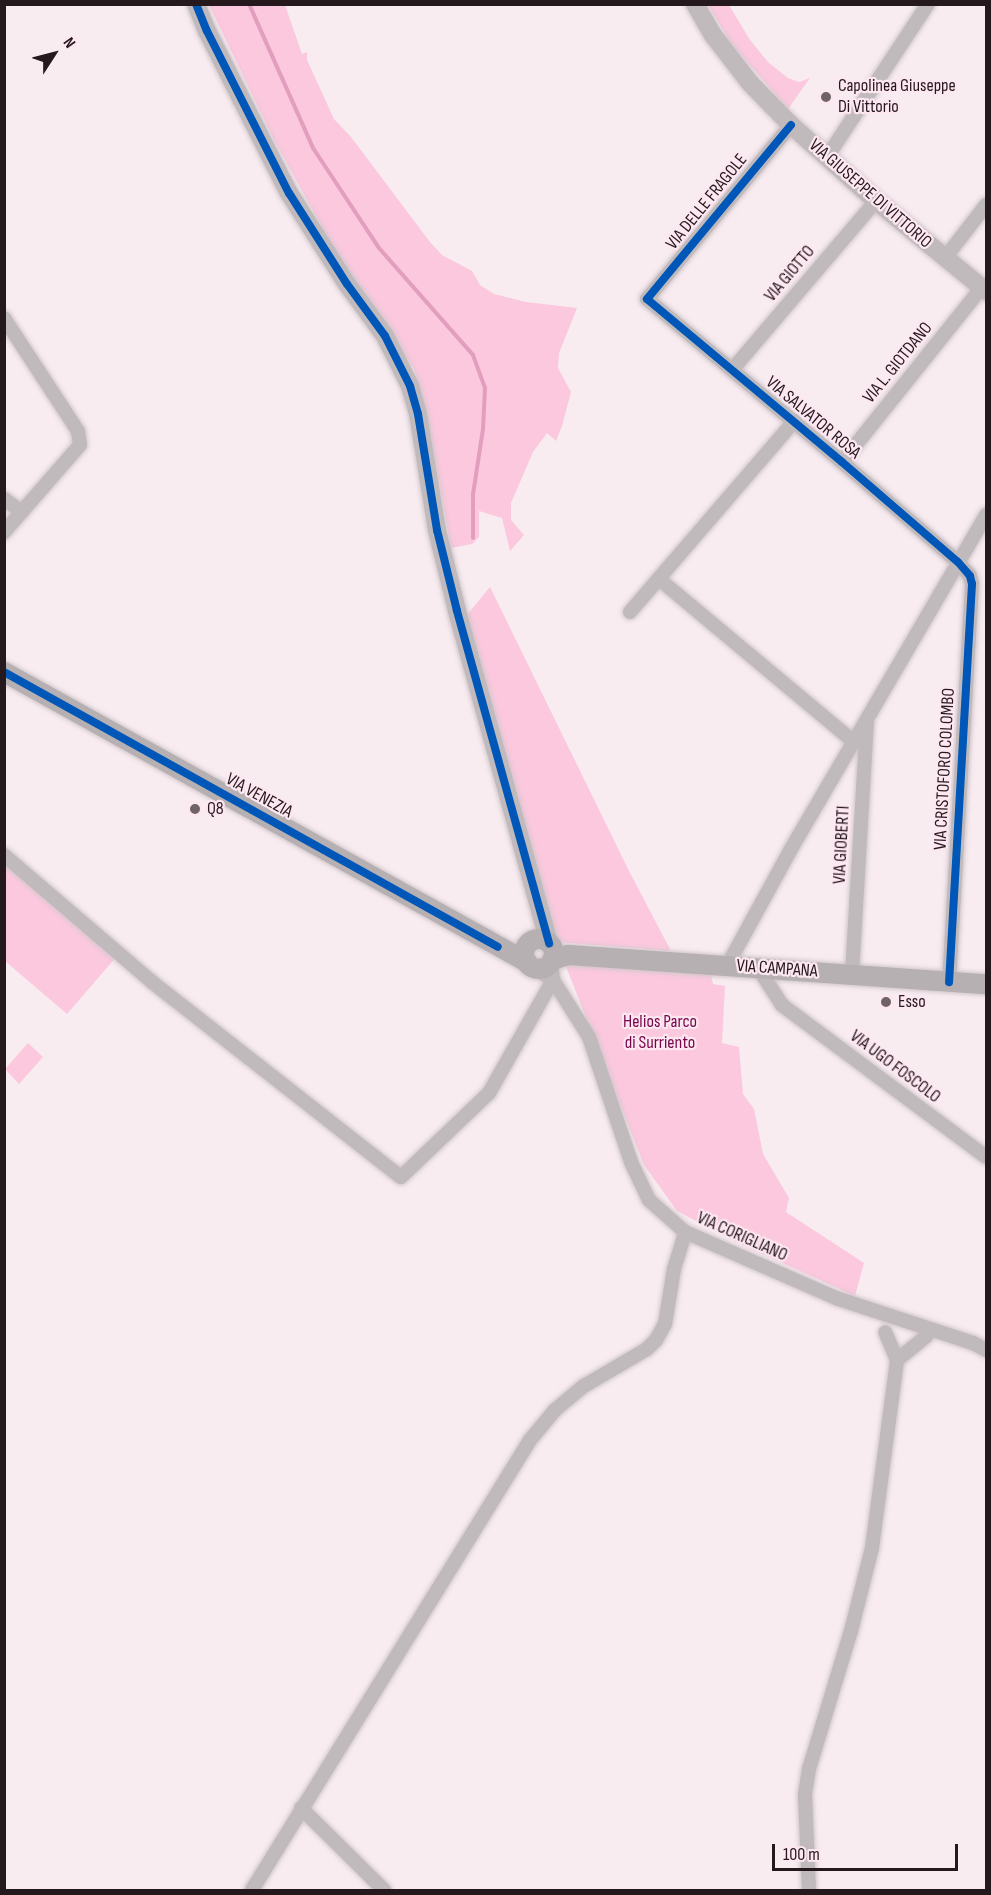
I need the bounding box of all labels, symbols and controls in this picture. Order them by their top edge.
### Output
north arrow [24,24,84,84]
text: N [59,34,79,52]
place label: Capolinea Giuseppe Di Vittorio [838,76,956,118]
marker: Capolinea Giuseppe Di Vittorio [819,90,833,104]
street label: VIA GIUSEPPE DI VITTORIO [804,135,936,253]
street label: VIA DELLE FRAGOLE [662,150,752,254]
street label: VIA GIOTTO [760,241,820,307]
street label: VIA L. GIOTDANO [859,318,937,408]
street label: VIA SALVATOR ROSA [761,372,865,464]
street label: VIA CRISTOFORO COLOMBO [930,687,960,851]
street label: VIA VENEZIA [222,769,296,823]
place label: Q8 [207,798,224,820]
marker: Q8 [188,802,202,816]
street label: VIA GIOBERTI [829,805,855,885]
street label: VIA CAMPANA [736,955,818,983]
place label: Esso [898,991,926,1013]
marker: Esso [879,995,893,1009]
park label: Helios Parco di Surriento [623,1012,697,1054]
street label: VIA UGO FOSCOLO [845,1026,945,1108]
street label: VIA CORIGLIANO [693,1207,791,1267]
scale bar [775,1832,961,1870]
text: 100 m [783,1844,820,1865]

